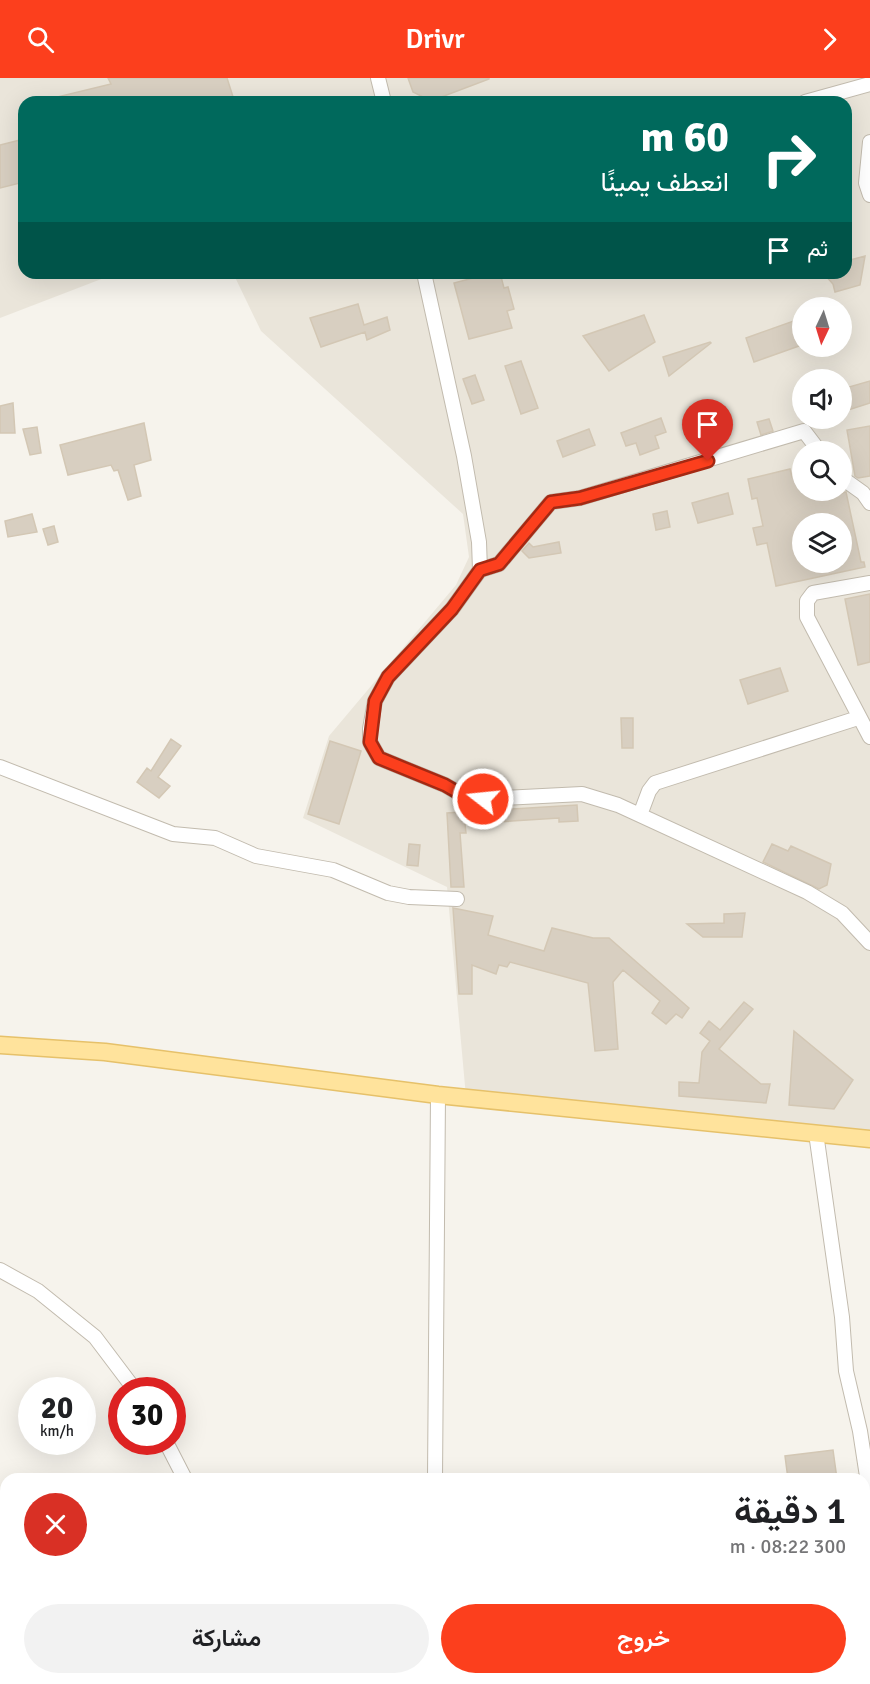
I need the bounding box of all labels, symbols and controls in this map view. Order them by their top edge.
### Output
icon: search [24,23,57,56]
text: Drivr [405,23,465,56]
icon: forward [813,23,846,56]
text: 60 m [640,112,729,163]
icon: right [750,120,828,198]
text: انعطف يمينًا [600,166,729,199]
icon: arrive [762,234,795,267]
text: ثم [807,235,828,262]
north arrow [792,297,852,357]
map controls [792,297,852,573]
button: sound [792,369,852,429]
pin [682,399,733,461]
icon: arrive [691,408,724,441]
button: search [792,441,852,501]
button: layers [792,513,852,573]
position arrow [451,767,515,831]
speed limit sign: 30 [108,1377,186,1455]
text: 20 [41,1390,73,1427]
text: km/h [40,1422,74,1440]
text: 1 دقيقة [734,1489,846,1534]
button: close [24,1493,87,1556]
text: 300 m · 08:22 [730,1534,846,1559]
button: مشاركة [24,1604,429,1673]
button: خروج [441,1604,846,1673]

